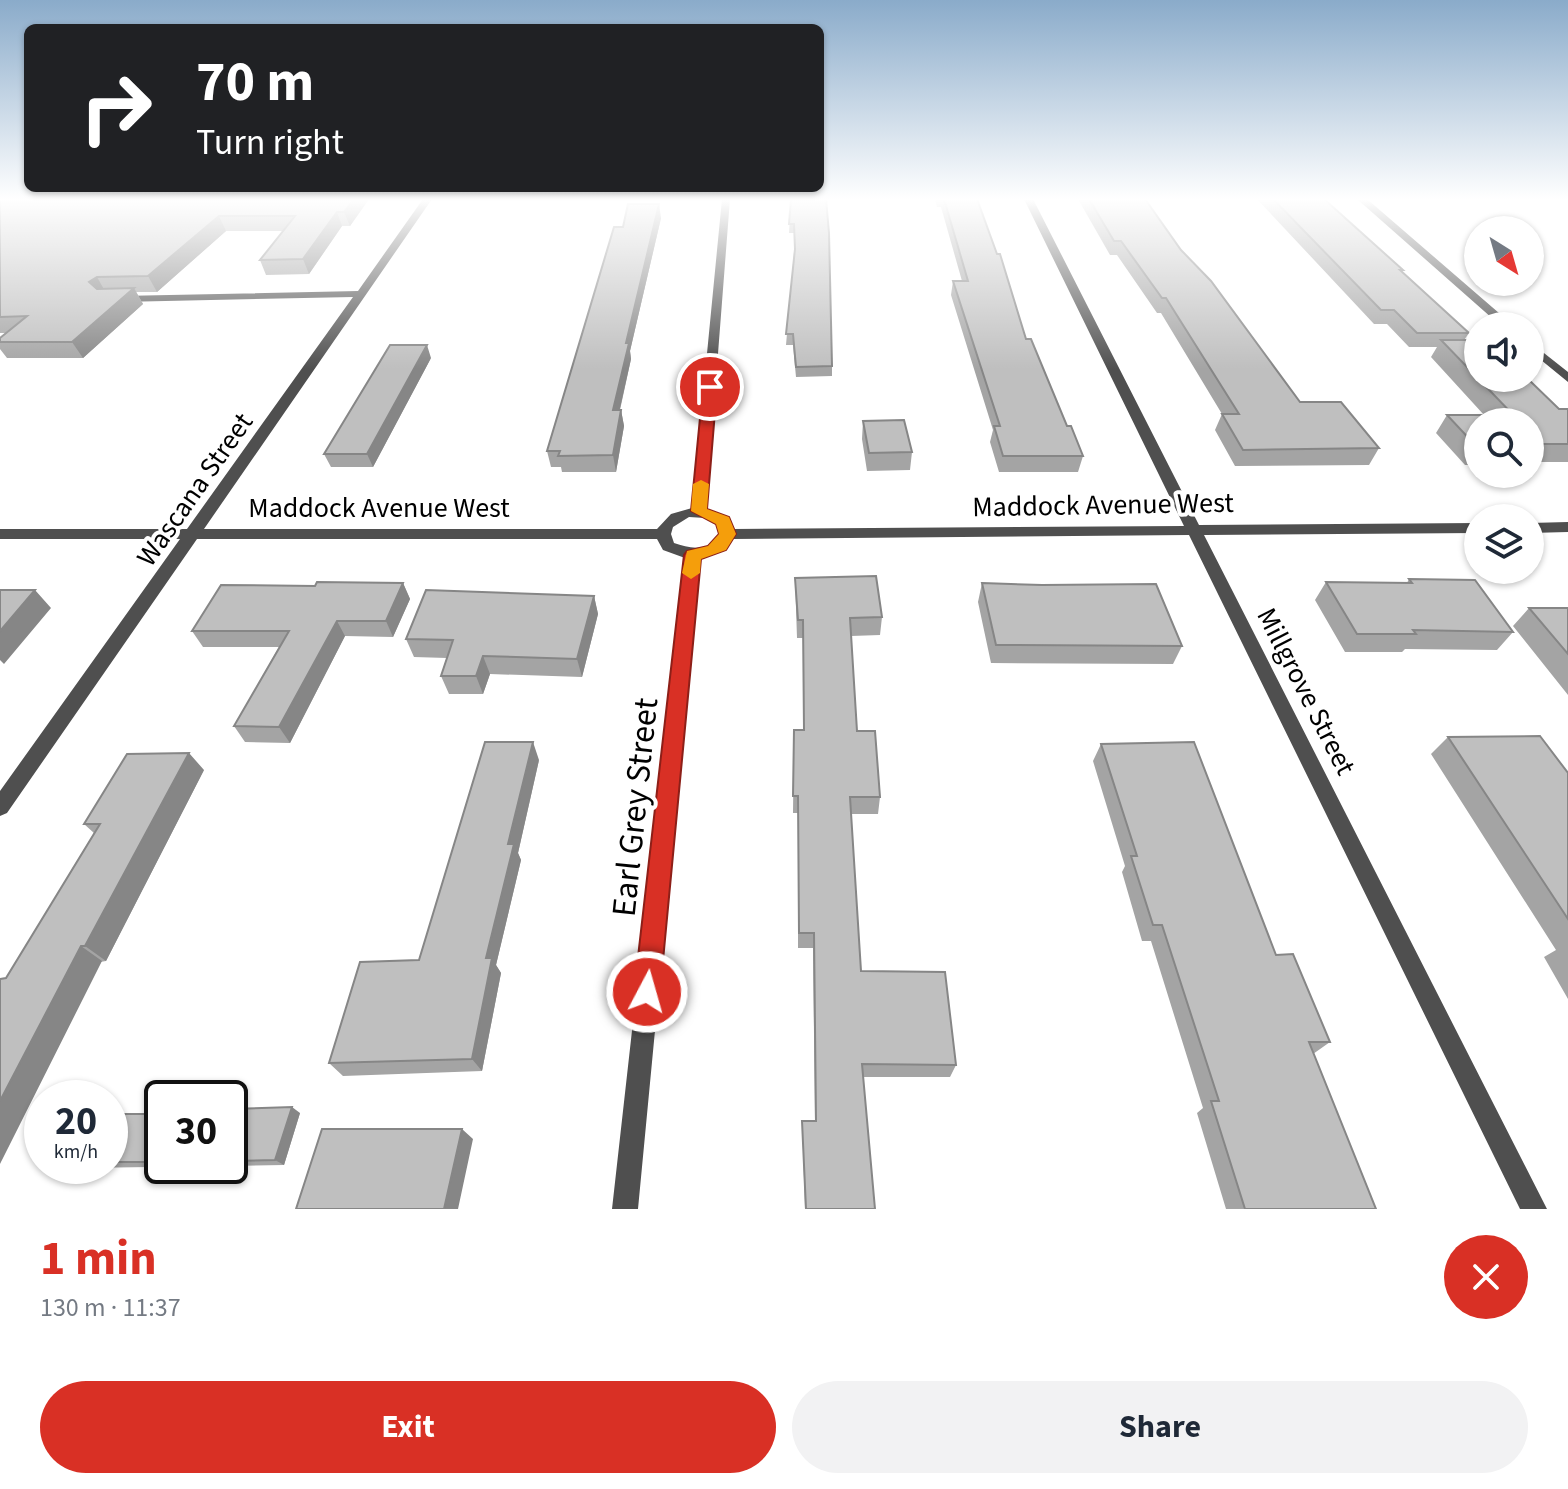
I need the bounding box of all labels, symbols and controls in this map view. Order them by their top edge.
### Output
text: 70 m [196,43,314,122]
icon: right [64,56,168,160]
text: Turn right [196,117,344,168]
north arrow [1464,216,1544,296]
map controls [1464,216,1544,584]
button: sound [1464,312,1544,392]
pin [676,353,744,421]
icon: arrive [688,365,732,409]
street label: Wascana Street [127,404,263,574]
button: search [1464,408,1544,488]
street label: Maddock Avenue West [972,483,1235,527]
street label: Maddock Avenue West [248,488,510,528]
button: layers [1464,504,1544,584]
street label: Millgrove Street [1247,601,1366,782]
street label: Earl Grey Street [600,695,671,919]
position arrow [605,950,689,1034]
speed limit sign: 30 [144,1080,248,1184]
text: 20 [55,1093,97,1150]
text: km/h [54,1138,98,1166]
text: 1 min [40,1225,157,1293]
button: close [1444,1235,1528,1319]
text: 130 m · 11:37 [40,1289,181,1326]
button: Exit [40,1381,776,1473]
button: Share [792,1381,1528,1473]

